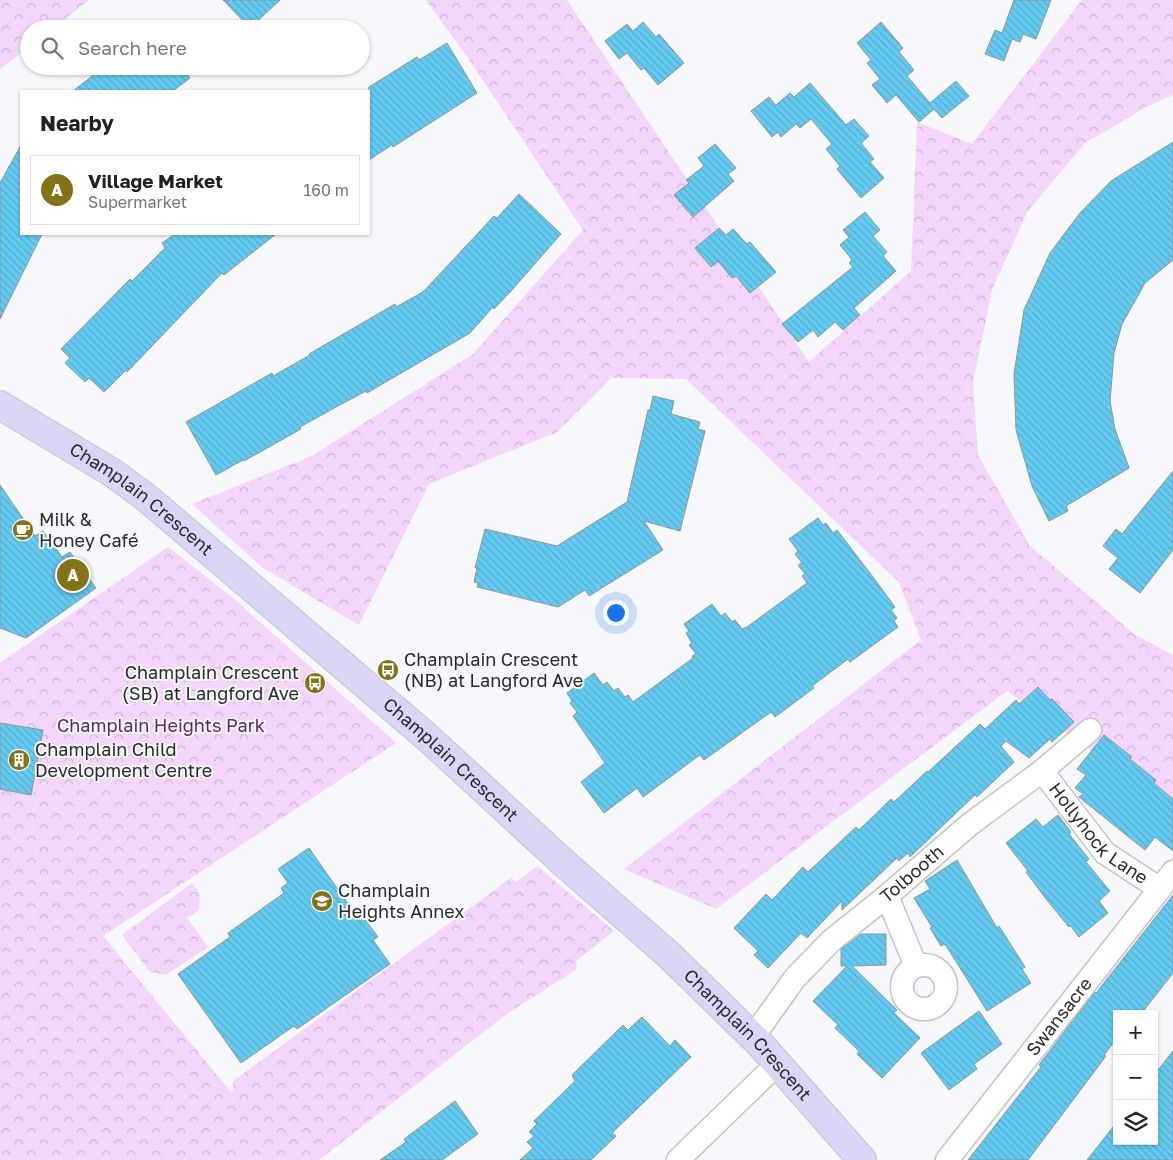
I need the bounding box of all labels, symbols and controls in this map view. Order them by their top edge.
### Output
search box [20,20,370,75]
icon: search [38,34,66,62]
text: Search here [78,36,187,59]
text: Nearby [40,110,114,136]
text: Village Market [88,169,223,192]
text: A [51,180,63,200]
text: 160 m [303,180,349,200]
text: Supermarket [88,192,187,212]
street label: Champlain Crescent [66,437,218,560]
place label: Milk & Honey Café [39,508,138,551]
cafe icon: Milk & Honey Café [11,518,35,542]
pin: A [57,556,89,594]
your location [603,600,629,626]
place label: Champlain Crescent (NB) at Langford Ave [404,648,583,691]
bus stop icon: Champlain Crescent (NB) at Langford Ave [376,658,400,682]
place label: Champlain Crescent (SB) at Langford Ave [122,661,299,704]
bus stop icon: Champlain Crescent (SB) at Langford Ave [303,671,327,695]
street label: Champlain Crescent [379,693,523,826]
park label: Champlain Heights Park [57,714,265,736]
place label: Champlain Child Development Centre [35,738,212,781]
building icon: Champlain Child Development Centre [7,748,31,772]
street label: Hollyhock Lane [1045,778,1152,888]
street label: Tolbooth [875,840,948,907]
place label: Champlain Heights Annex [338,879,464,922]
school or university icon: Champlain Heights Annex [310,889,334,913]
street label: Champlain Crescent [680,964,817,1105]
street label: Swansacre [1021,973,1096,1060]
map controls [1113,1010,1158,1145]
button: + [1113,1010,1158,1055]
button: − [1113,1055,1158,1100]
button: layers [1113,1100,1158,1145]

